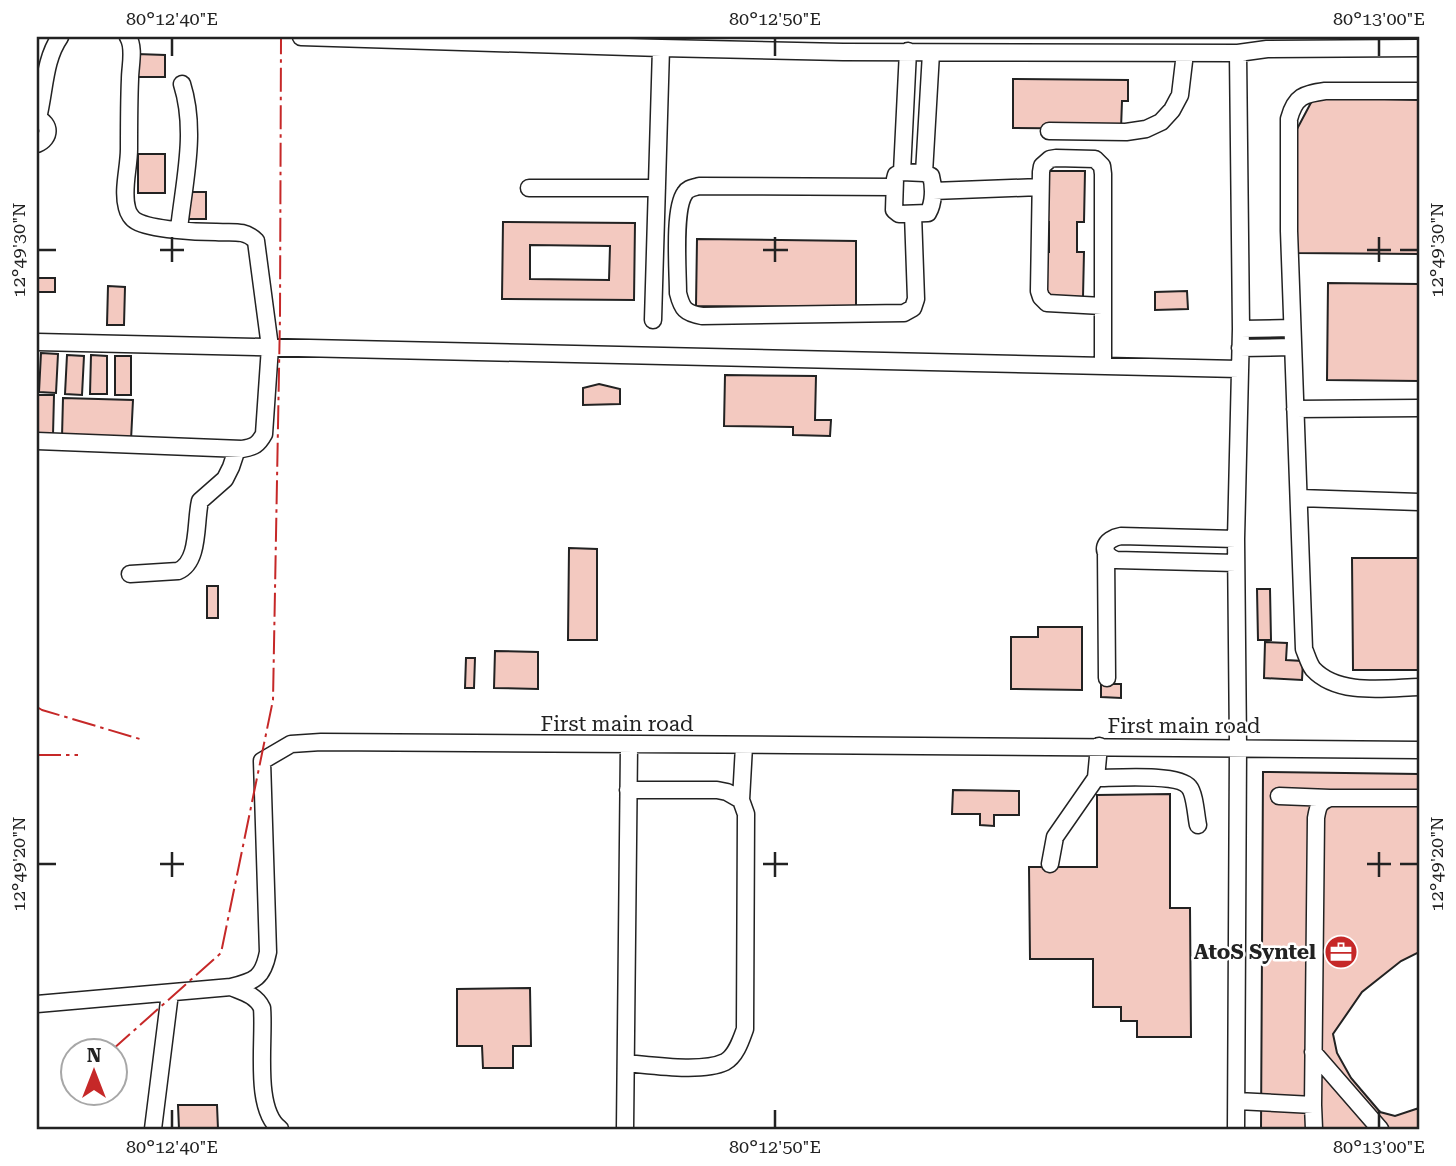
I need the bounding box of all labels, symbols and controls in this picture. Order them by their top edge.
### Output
text: 80°12'40"E [126,8,218,29]
text: 80°12'50"E [729,8,821,29]
text: 80°13'00"E [1333,8,1425,29]
text: 12°49'30"N [8,203,29,297]
text: 12°49'30"N [1426,203,1447,297]
street label: First main road [541,712,694,736]
street label: First main road [1108,714,1261,738]
text: 12°49'20"N [8,817,29,911]
text: 12°49'20"N [1426,817,1447,911]
office icon: AtoS Syntel [1322,933,1360,971]
place label: AtoS Syntel [1194,940,1316,964]
north arrow [60,1036,130,1106]
text: N [87,1044,102,1067]
text: 80°12'40"E [126,1136,218,1157]
text: 80°12'50"E [729,1136,821,1157]
text: 80°13'00"E [1333,1136,1425,1157]

